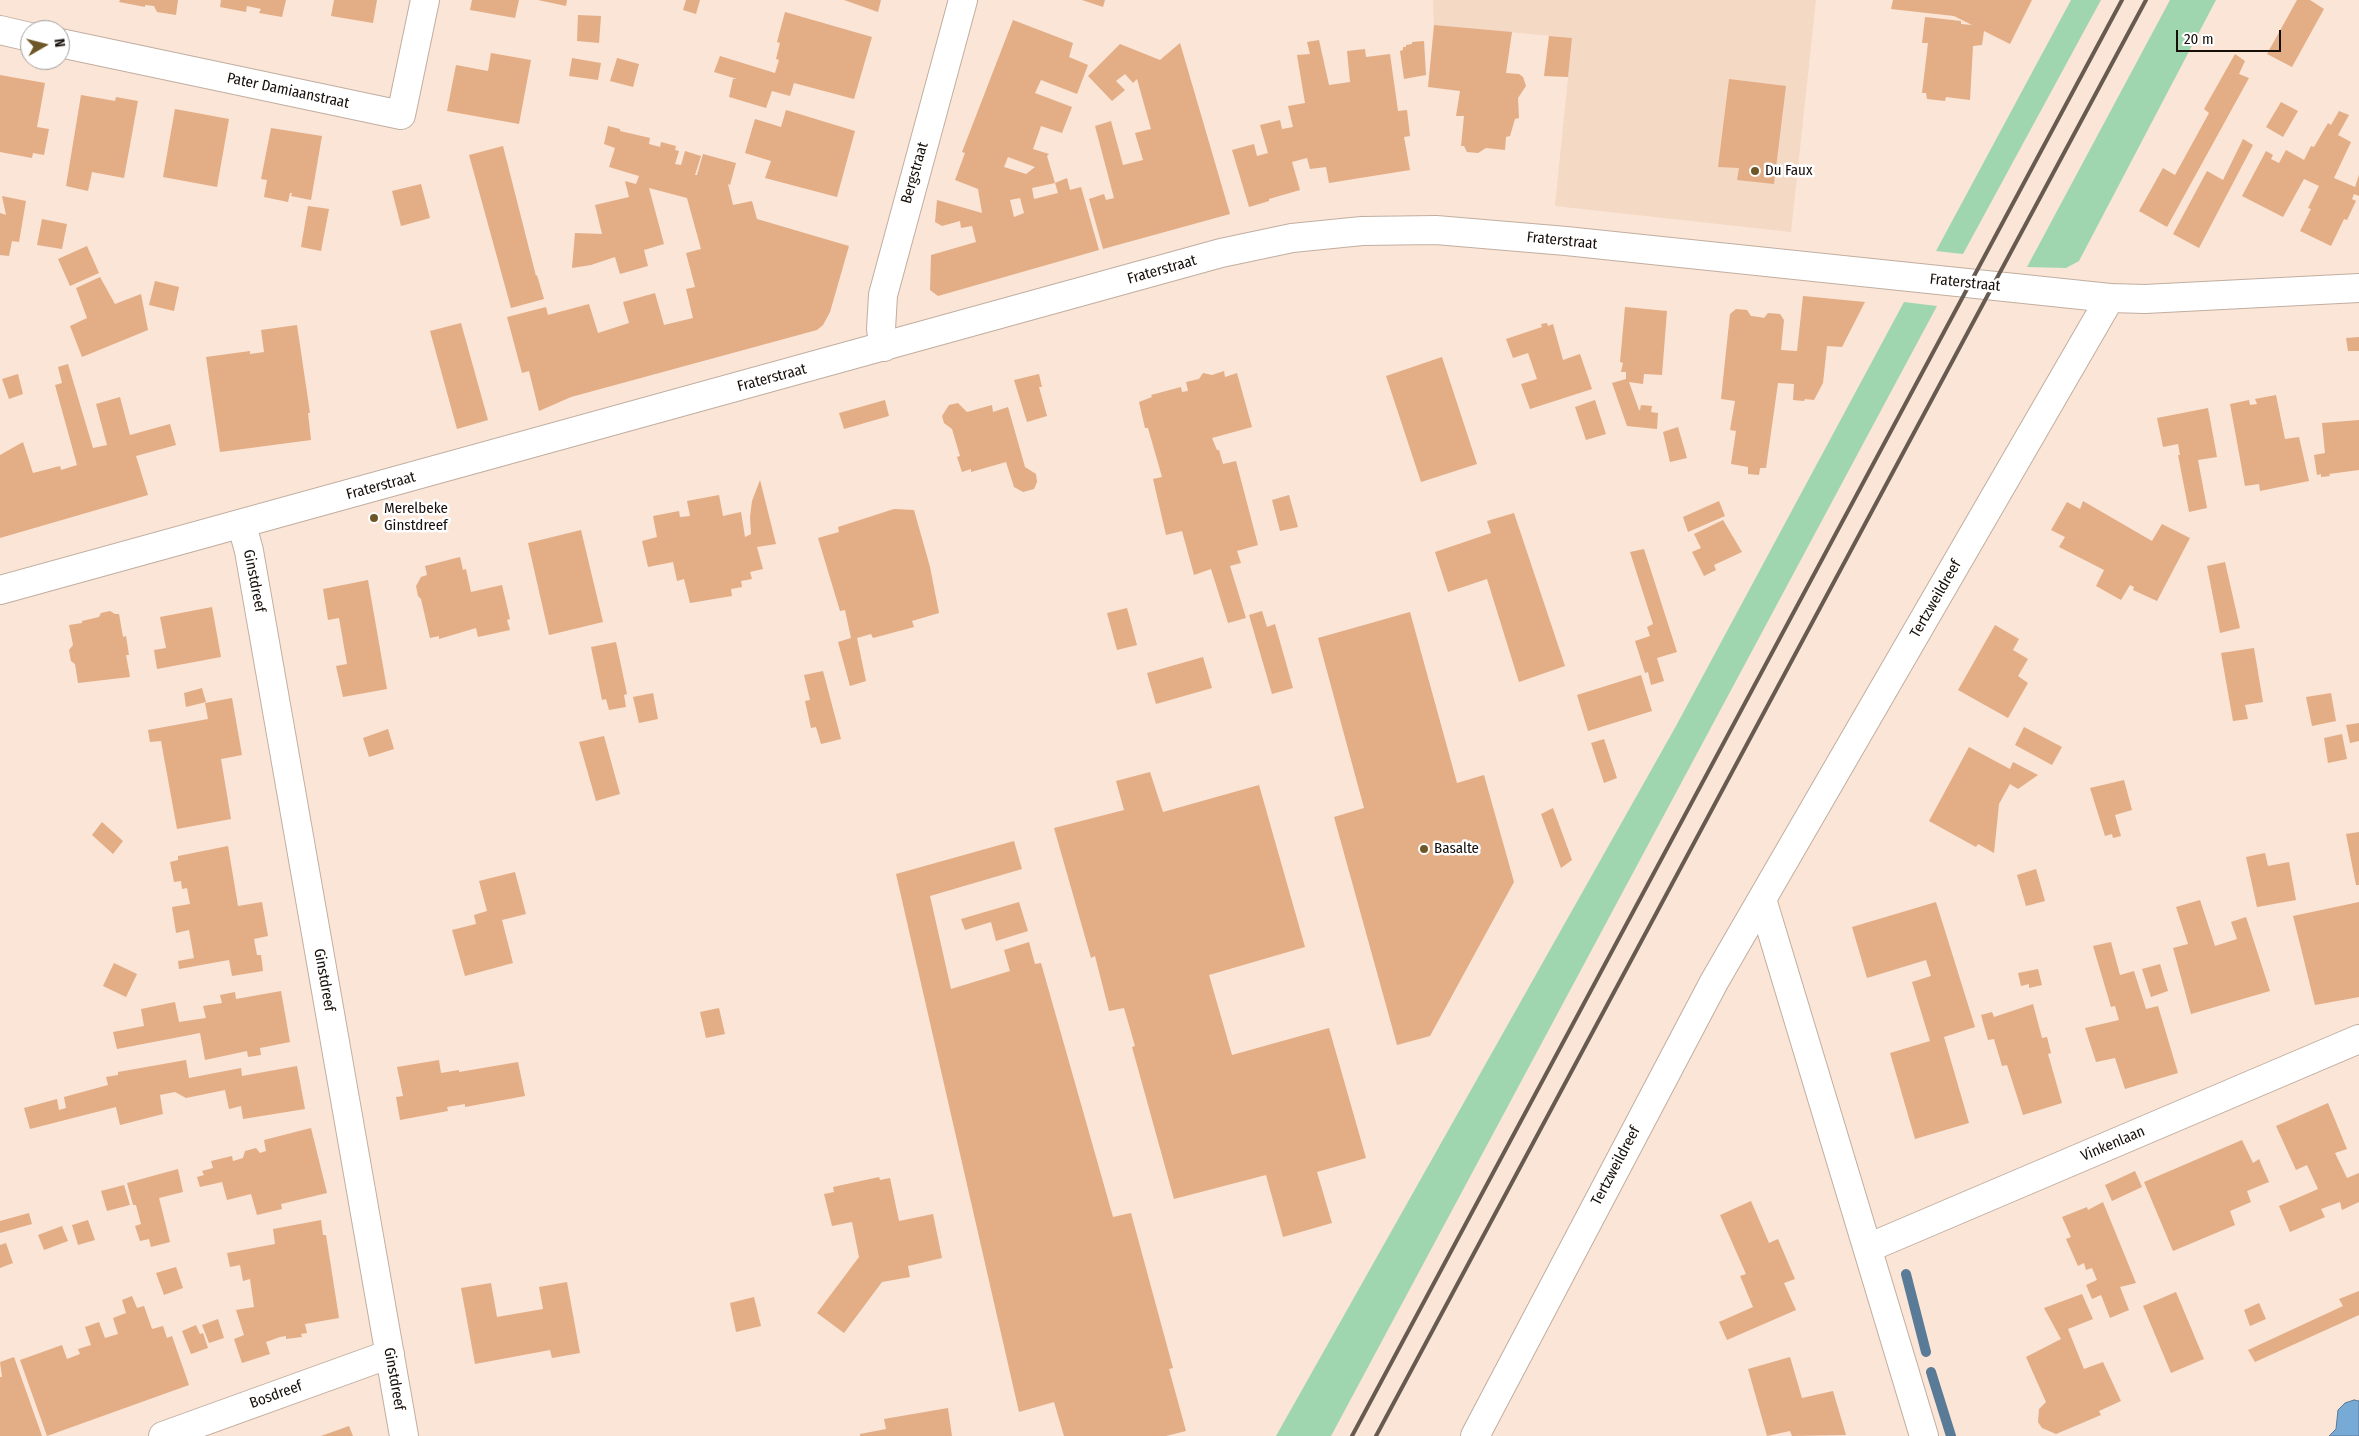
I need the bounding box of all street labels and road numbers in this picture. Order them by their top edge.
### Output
street label: Pater Damiaanstraat [225,69,351,113]
street label: Bergstraat [898,140,932,206]
street label: Fraterstraat [1526,228,1598,254]
street label: Fraterstraat [1125,252,1199,288]
street label: Fraterstraat [1929,270,2001,296]
street label: Fraterstraat [735,360,809,396]
street label: Fraterstraat [344,468,418,504]
street label: Ginstdreef [239,548,269,614]
street label: Tertzweildreef [1907,557,1965,641]
street label: Ginstdreef [310,947,338,1013]
street label: Vinkenlaan [2078,1122,2148,1166]
street label: Tertzweildreef [1588,1123,1644,1209]
street label: Ginstdreef [380,1346,408,1412]
street label: Bosdreef [247,1377,305,1413]

